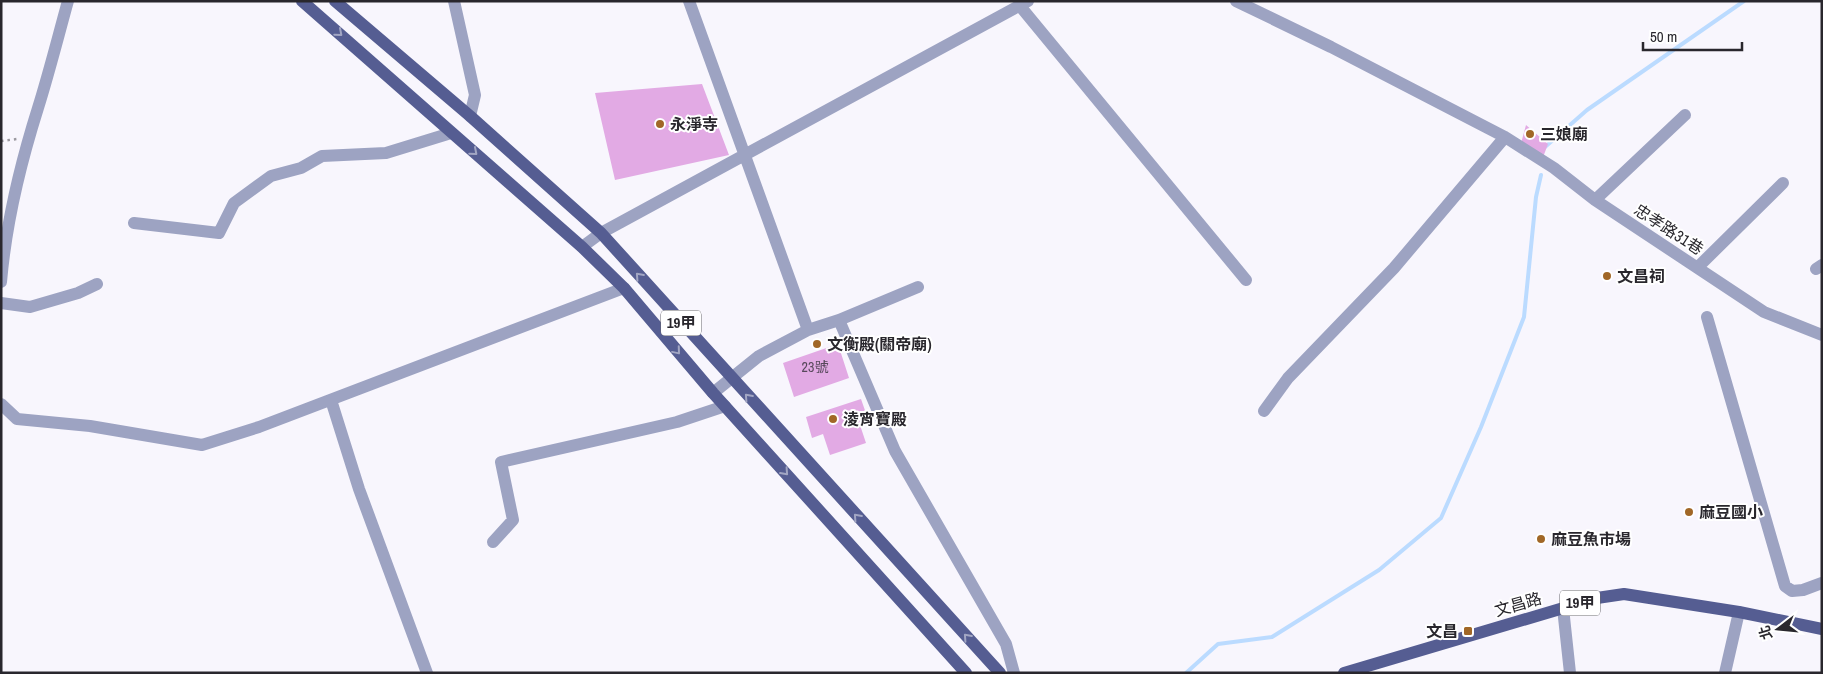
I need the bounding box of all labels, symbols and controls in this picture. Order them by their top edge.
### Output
scale bar [1643,20,1742,52]
text: 50 m [1650,26,1677,47]
one-way arrow [333,28,342,37]
place label: 永淨寺 [670,113,718,135]
marker: 永淨寺 [654,118,666,130]
place label: 三娘廟 [1540,123,1588,145]
marker: 三娘廟 [1524,128,1536,140]
one-way arrow [468,147,477,156]
street label: 忠孝路31巷 [1630,198,1708,260]
place label: 文昌祠 [1617,265,1665,287]
marker: 文昌祠 [1601,270,1613,282]
one-way arrow [636,272,645,281]
road number: 19甲 [661,310,701,336]
place label: 文衡殿(關帝廟) [827,333,932,355]
marker: 文衡殿(關帝廟) [811,338,823,350]
one-way arrow [672,345,680,354]
house number: 23號 [802,358,828,376]
one-way arrow [745,393,754,402]
place label: 淩宵寶殿 [843,408,907,430]
marker: 淩宵寶殿 [827,413,839,425]
one-way arrow [779,467,788,476]
place label: 麻豆國小 [1699,501,1763,523]
marker: 麻豆國小 [1683,506,1695,518]
one-way arrow [854,513,863,522]
place label: 麻豆魚市場 [1551,528,1631,550]
marker: 麻豆魚市場 [1535,533,1547,545]
street label: 文昌路 [1492,587,1544,621]
road number: 19甲 [1560,590,1600,616]
north arrow [1753,604,1803,654]
place label: 文昌 [1426,620,1458,642]
text: 北 [1755,623,1776,642]
marker: 文昌 [1462,625,1474,637]
one-way arrow [964,633,973,642]

